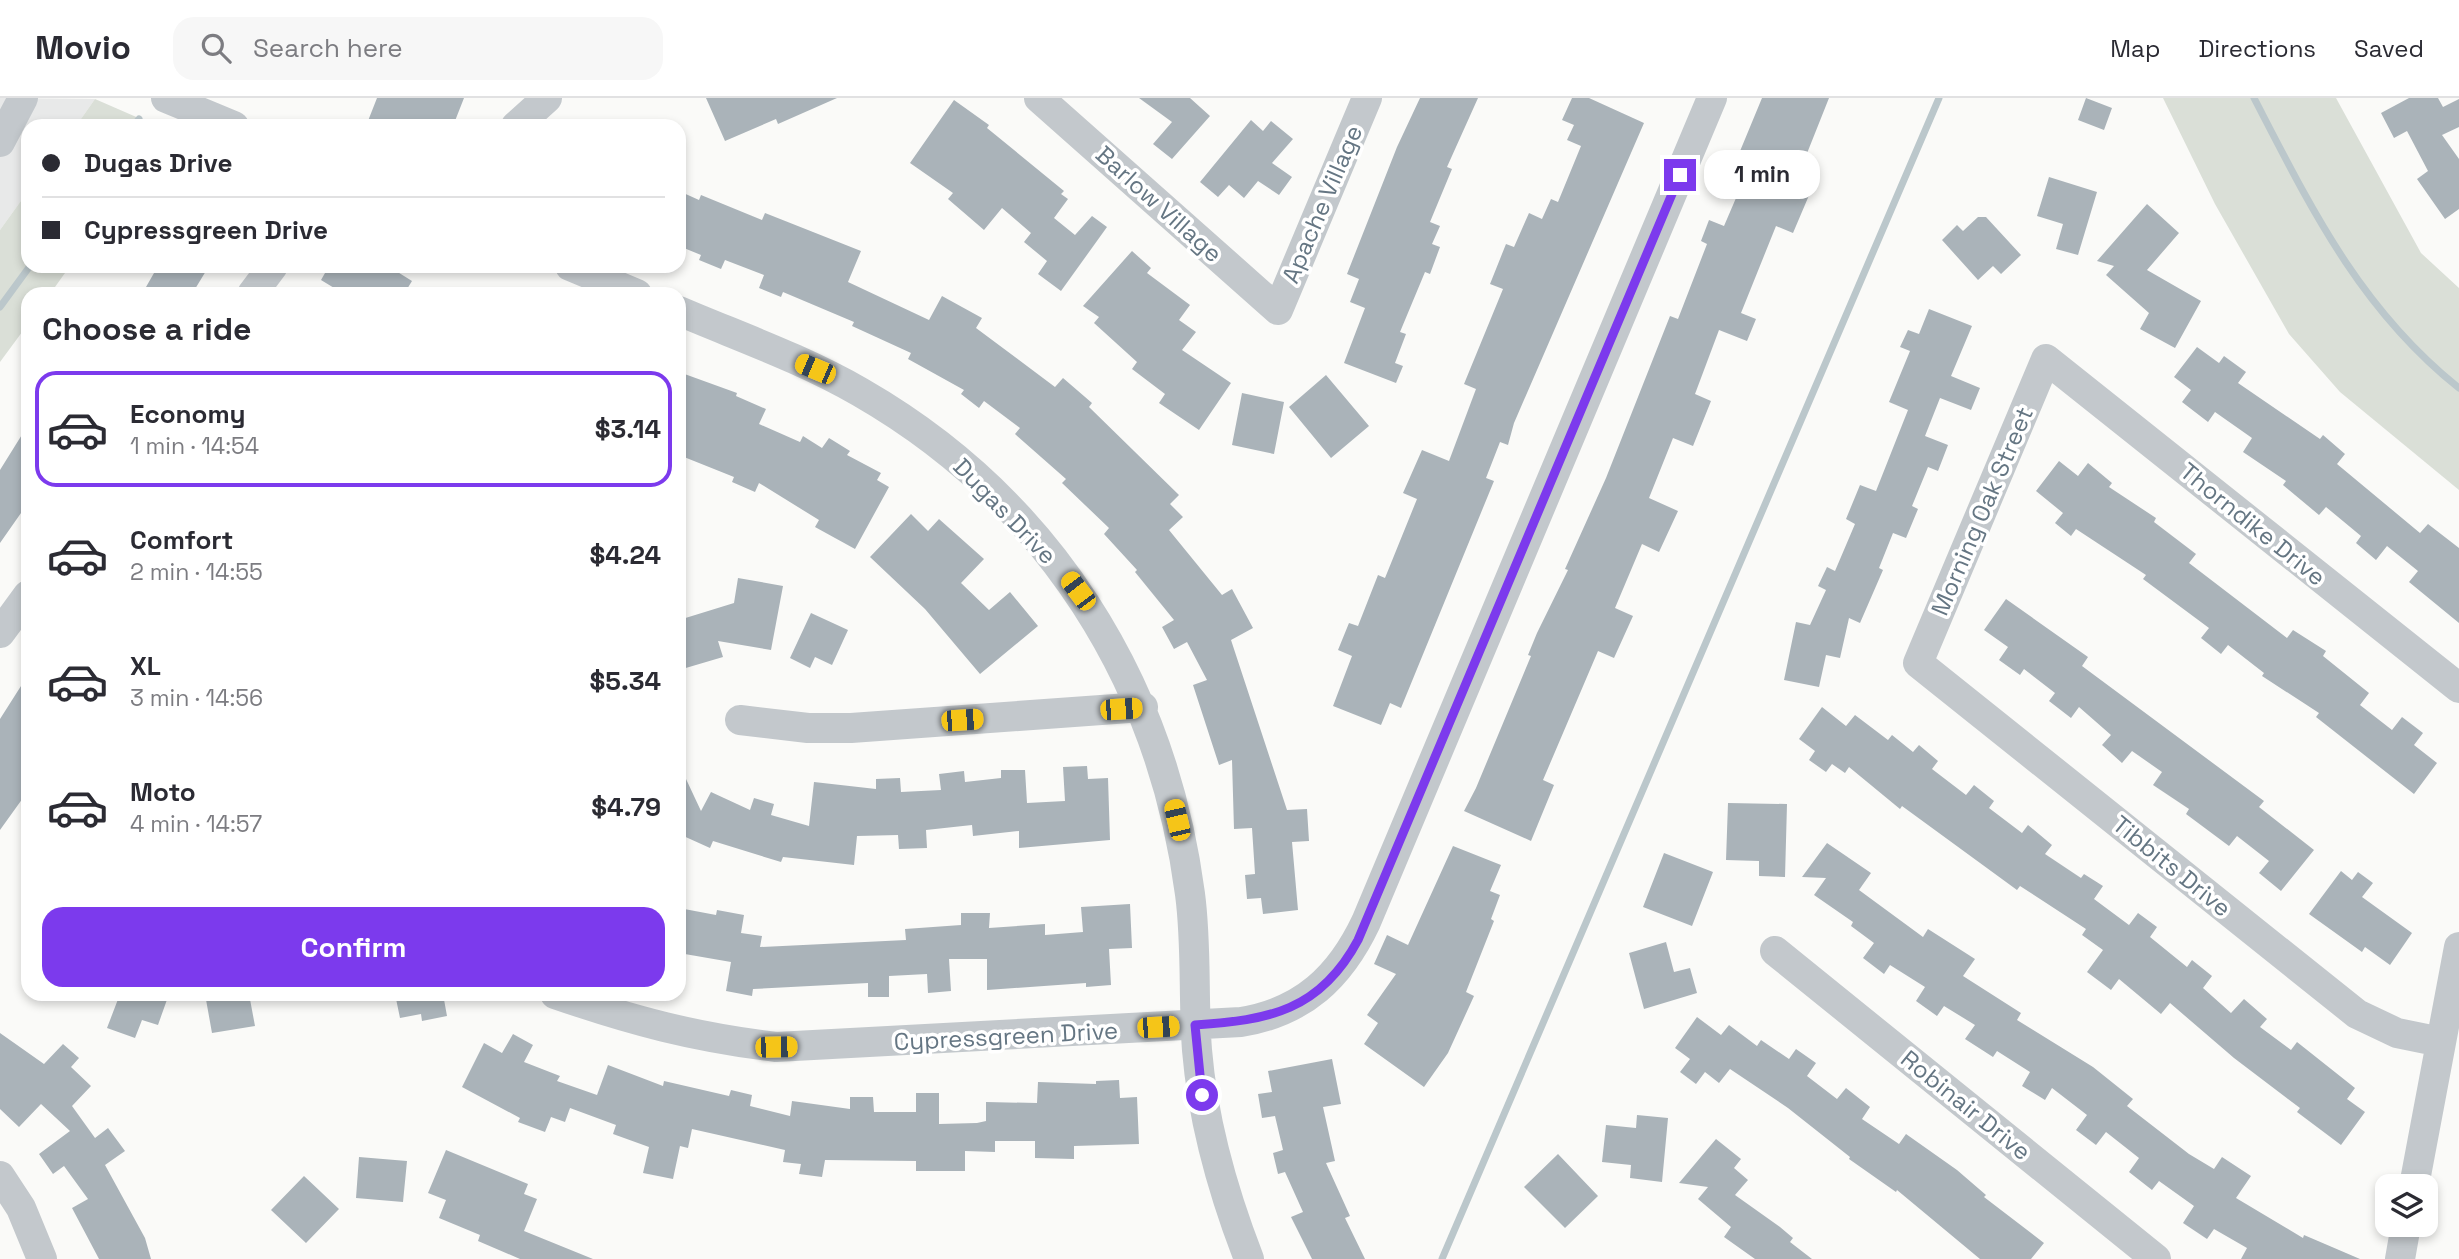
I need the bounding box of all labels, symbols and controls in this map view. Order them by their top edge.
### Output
search box [173,17,663,80]
text: Movio [35,27,131,69]
icon: search [197,29,235,67]
text: Search here [253,31,403,65]
text: Map [2110,33,2160,64]
text: Directions [2198,33,2316,64]
text: Saved [2354,33,2424,64]
street label: Apache Village [1275,120,1369,288]
street label: Barlow Village [1089,139,1229,269]
text: Dugas Drive [84,146,233,180]
callout: 1 min [1704,150,1820,200]
route end [1664,159,1696,191]
text: 1 min [1734,159,1790,189]
text: Cypressgreen Drive [84,213,328,247]
text: Choose a ride [42,309,252,349]
car [792,351,839,387]
text: Economy [130,397,246,431]
icon: car [46,398,109,461]
street label: Morning Oak Street [1924,402,2040,620]
text: $3.14 [595,412,661,446]
text: 1 min · 14:54 [130,431,259,461]
street label: Dugas Drive [947,451,1063,571]
street label: Thorndike Drive [2174,456,2332,592]
text: Comfort [130,523,233,557]
icon: car [46,524,109,587]
text: $4.24 [589,538,661,572]
text: 2 min · 14:55 [130,557,263,587]
car [1057,568,1100,614]
text: XL [130,649,161,683]
icon: car [46,650,109,713]
text: $5.34 [590,664,661,698]
text: 3 min · 14:56 [130,683,263,713]
car [1100,697,1143,721]
car [941,708,984,732]
text: Moto [130,775,196,809]
icon: car [46,776,109,839]
text: $4.79 [591,790,661,824]
car [1163,797,1192,843]
text: 4 min · 14:57 [130,809,262,839]
street label: Tibbits Drive [2106,809,2238,923]
button: Confirm [42,907,665,987]
street label: Cypressgreen Drive [893,1015,1119,1057]
car [1137,1015,1180,1039]
car [755,1036,798,1058]
street label: Robinair Drive [1895,1043,2037,1167]
route start [1186,1079,1218,1111]
map controls [2375,1174,2438,1237]
button: layers [2375,1174,2438,1237]

